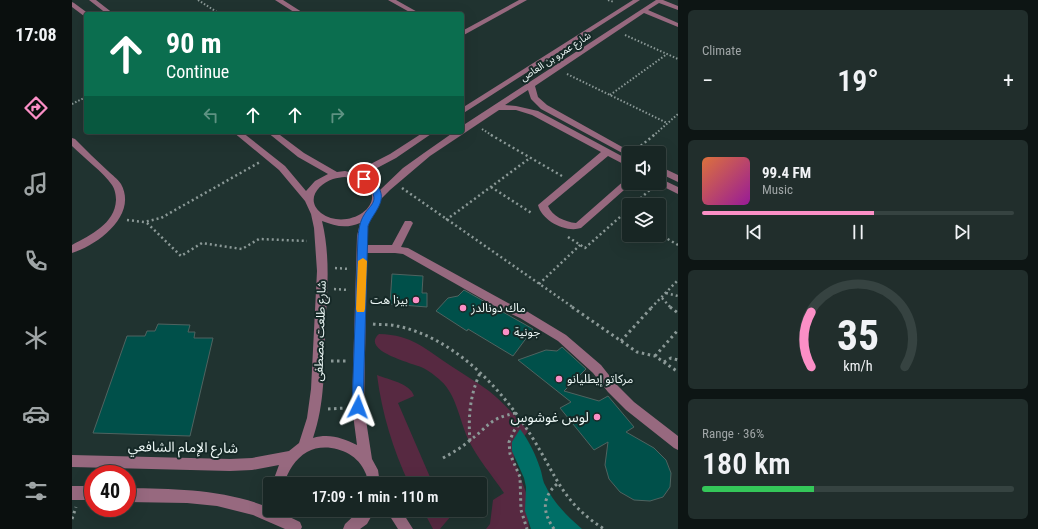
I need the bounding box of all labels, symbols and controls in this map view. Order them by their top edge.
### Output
text: 17:08 [15,24,57,45]
text: 90 m [166,27,222,60]
icon: ahead [100,28,152,80]
street label: شارع عمرو بن العاص [518,29,594,85]
text: Climate [702,43,741,58]
text: Continue [166,61,229,82]
text: 19° [837,63,879,98]
text: − [702,68,713,93]
text: + [1003,68,1014,93]
icon: directions [22,94,50,122]
icon: left [200,104,222,126]
icon: ahead [242,104,264,126]
icon: ahead [284,104,306,126]
icon: right [326,104,348,126]
map controls [622,146,666,242]
button: sound [622,146,666,190]
pin [347,162,381,196]
text: 99.4 FM [762,164,811,182]
icon: arrive [353,168,375,190]
icon: music [22,170,50,198]
text: Music [762,182,793,197]
button: layers [622,198,666,242]
icon: previous [743,221,765,243]
icon: pause [847,221,869,243]
icon: next [951,221,973,243]
icon: phone [22,247,50,275]
street label: شارع طلعت مصطفى [311,280,331,382]
place label: بيزا هت [370,293,408,307]
marker: بيزا هت [411,295,421,305]
place label: ماك دونالدز [470,301,526,315]
marker: ماك دونالدز [458,303,468,313]
text: 35 [837,311,879,360]
icon: climate [22,324,50,352]
place label: جونية [514,325,540,339]
marker: جونية [501,327,511,337]
text: km/h [843,358,873,374]
place label: مركاتو إيطليانو [567,372,633,387]
marker: مركاتو إيطليانو [554,374,564,384]
position arrow [337,386,379,428]
icon: car [22,400,50,428]
place label: لوس غوشوس [510,409,589,426]
marker: لوس غوشوس [592,412,602,422]
text: Range · 36% [702,426,764,441]
street label: شارع الإمام الشافعي [128,438,238,459]
text: 180 km [702,446,791,481]
speed limit sign: 40 [84,465,136,517]
icon: filters [22,477,50,505]
text: 17:09 · 1 min · 110 m [312,488,438,506]

